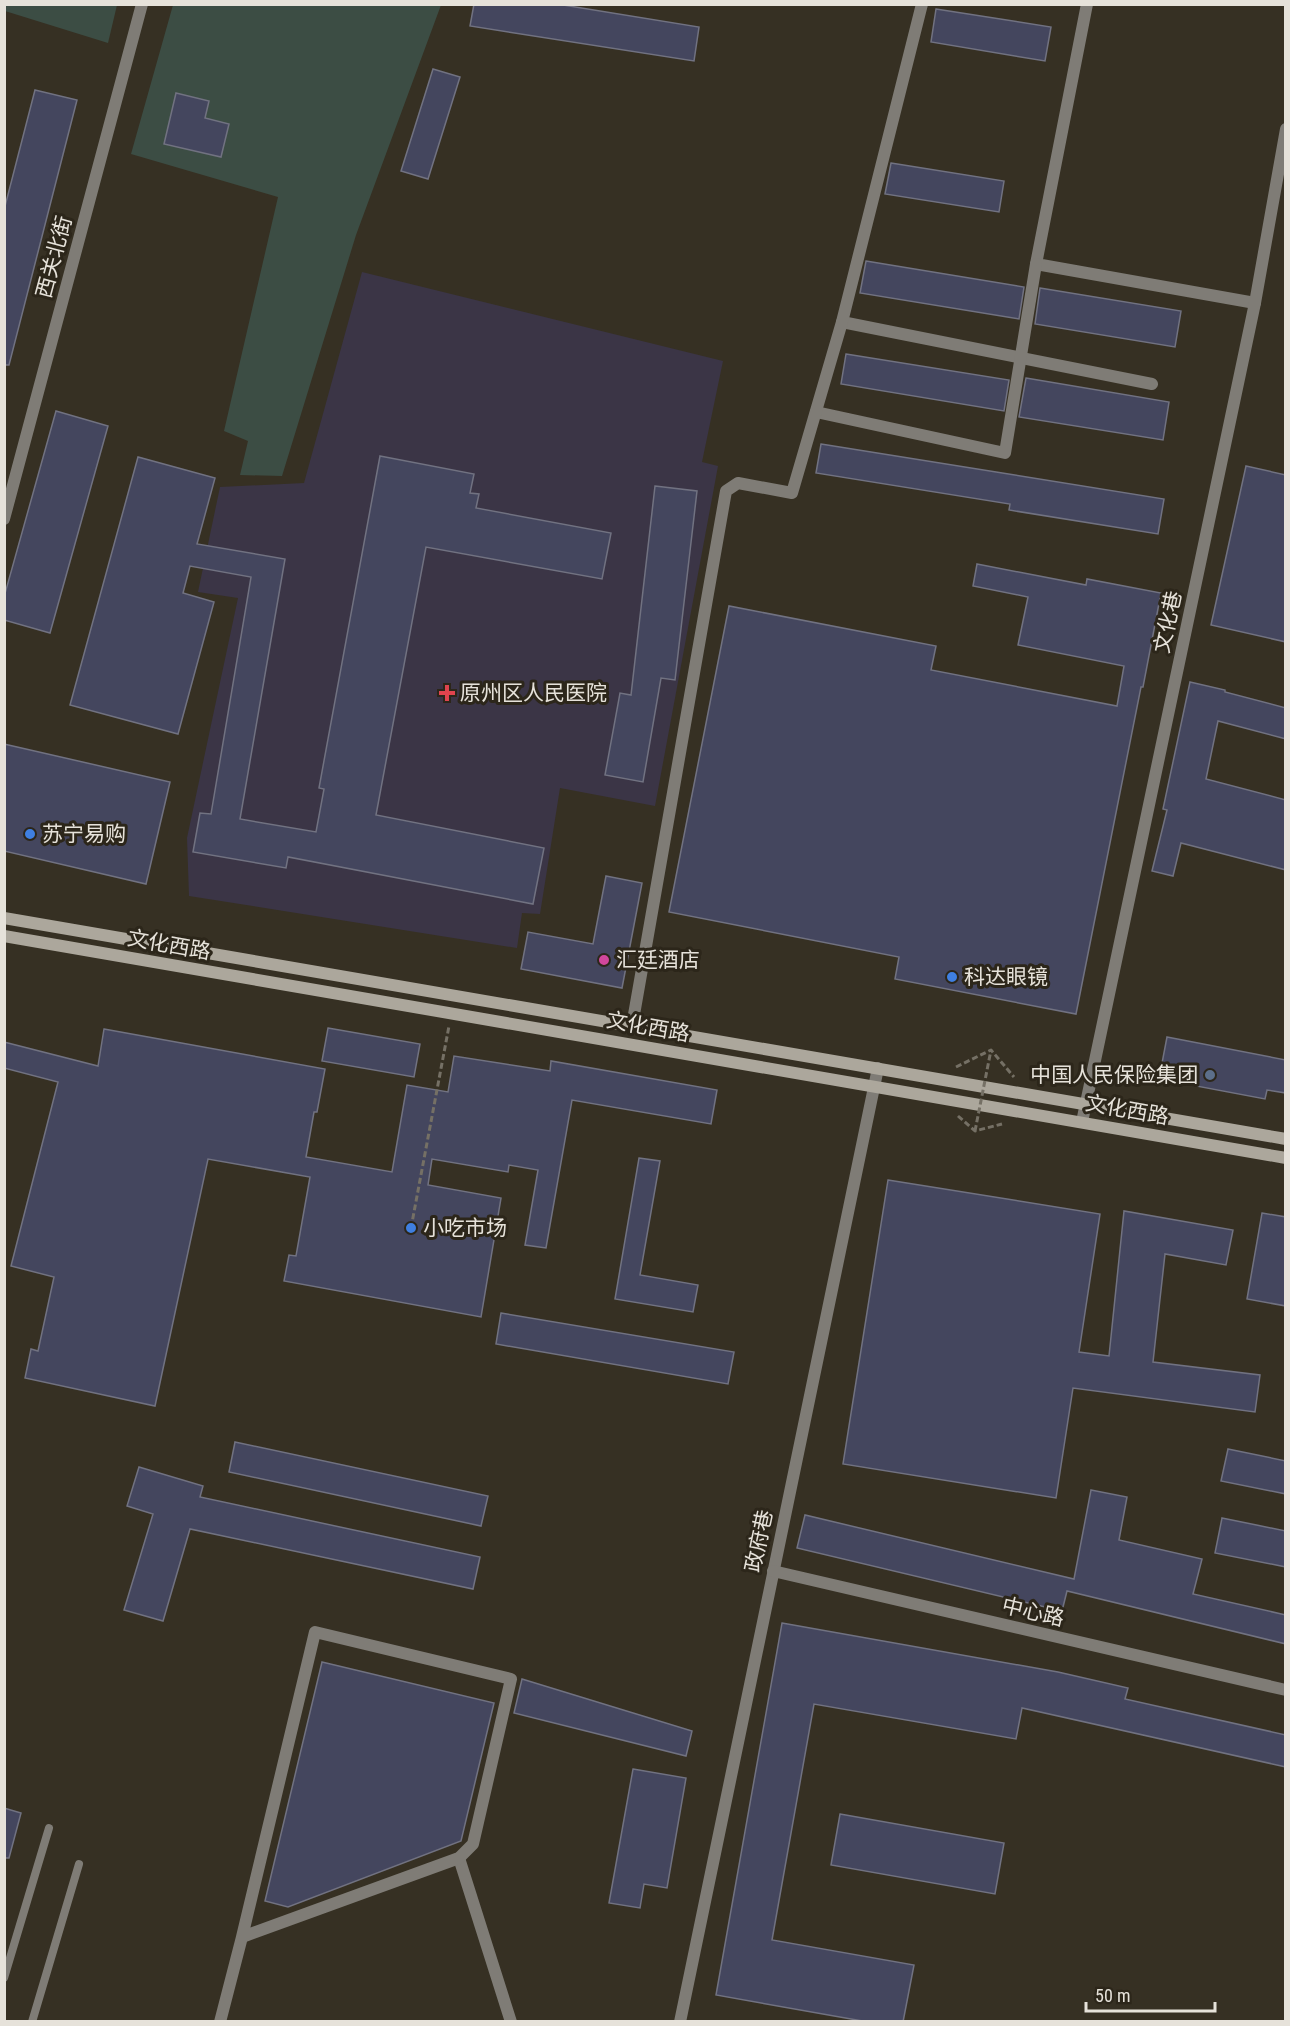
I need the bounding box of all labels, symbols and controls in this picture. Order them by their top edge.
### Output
street label: 西关北街 [32,213,76,301]
street label: 文化巷 [1150,589,1186,655]
place label: 原州区人民医院 [460,681,607,705]
marker: 原州区人民医院 [438,684,456,702]
place label: 苏宁易购 [42,822,126,846]
marker: 苏宁易购 [23,827,37,841]
street label: 文化西路 [126,926,212,964]
place label: 汇廷酒店 [616,948,700,972]
marker: 汇廷酒店 [597,953,611,967]
place label: 科达眼镜 [964,965,1048,989]
marker: 科达眼镜 [945,970,959,984]
street label: 文化西路 [605,1008,691,1046]
place label: 中国人民保险集团 [1030,1063,1198,1087]
marker: 中国人民保险集团 [1203,1068,1217,1082]
street label: 文化西路 [1084,1091,1170,1129]
place label: 小吃市场 [423,1216,507,1240]
marker: 小吃市场 [404,1221,418,1235]
street label: 政府巷 [741,1508,777,1574]
street label: 中心路 [1000,1593,1066,1631]
scale bar [1086,1975,1215,2013]
text: 50 m [1095,1985,1130,2006]

